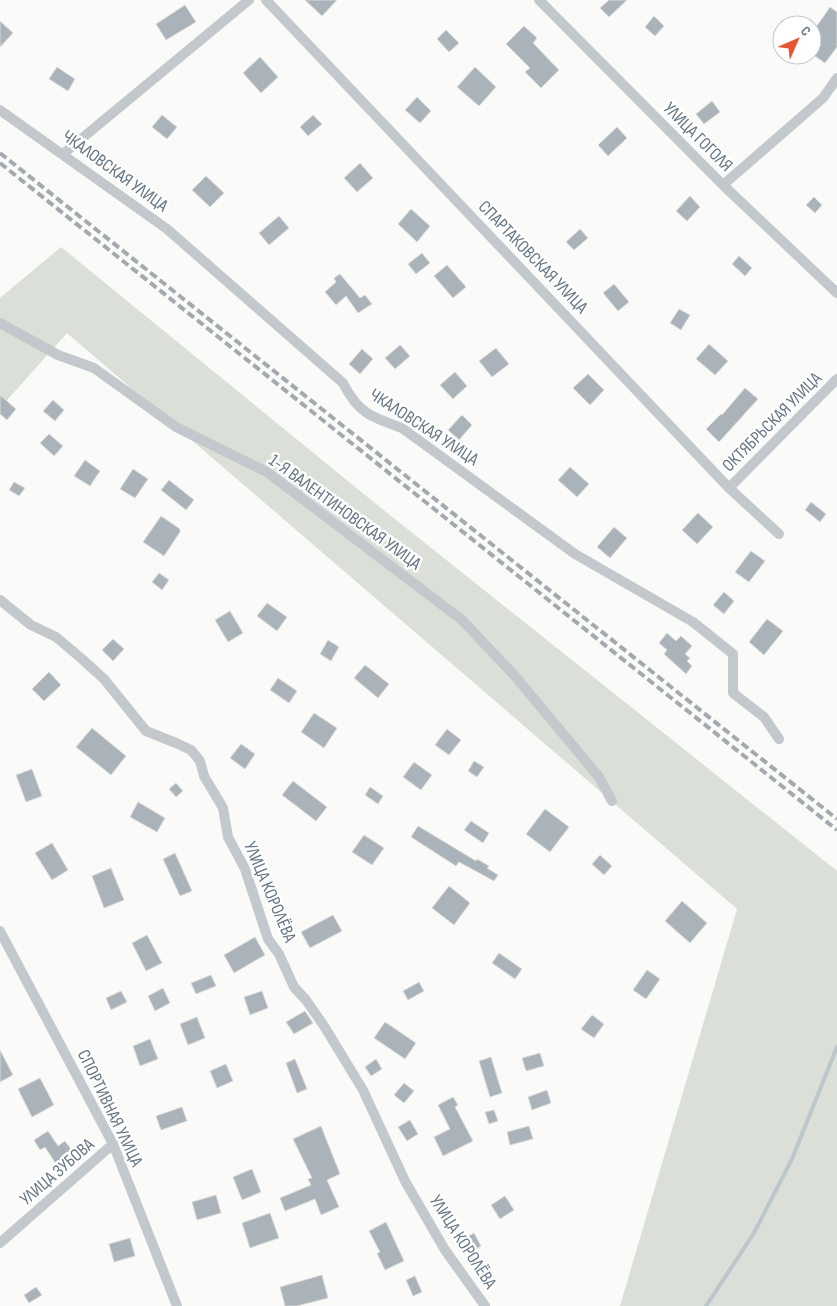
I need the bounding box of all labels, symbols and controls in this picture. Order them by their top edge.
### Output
north arrow [772,15,822,65]
text: С [797,23,814,40]
street label: УЛИЦА ГОГОЛЯ [659,98,737,176]
street label: ЧКАЛОВСКАЯ УЛИЦА [58,126,172,217]
street label: СПАРТАКОВСКАЯ УЛИЦА [474,196,592,318]
street label: ОКТЯБРЬСКАЯ УЛИЦА [718,368,826,476]
street label: ЧКАЛОВСКАЯ УЛИЦА [366,384,483,470]
street label: 1-Я ВАЛЕНТИНОВСКАЯ УЛИЦА [265,450,425,574]
street label: УЛИЦА КОРОЛЁВА [239,839,301,946]
street label: СПОРТИВНАЯ УЛИЦА [73,1046,147,1170]
street label: УЛИЦА ЗУБОВА [16,1134,99,1210]
street label: УЛИЦА КОРОЛЁВА [425,1191,501,1293]

